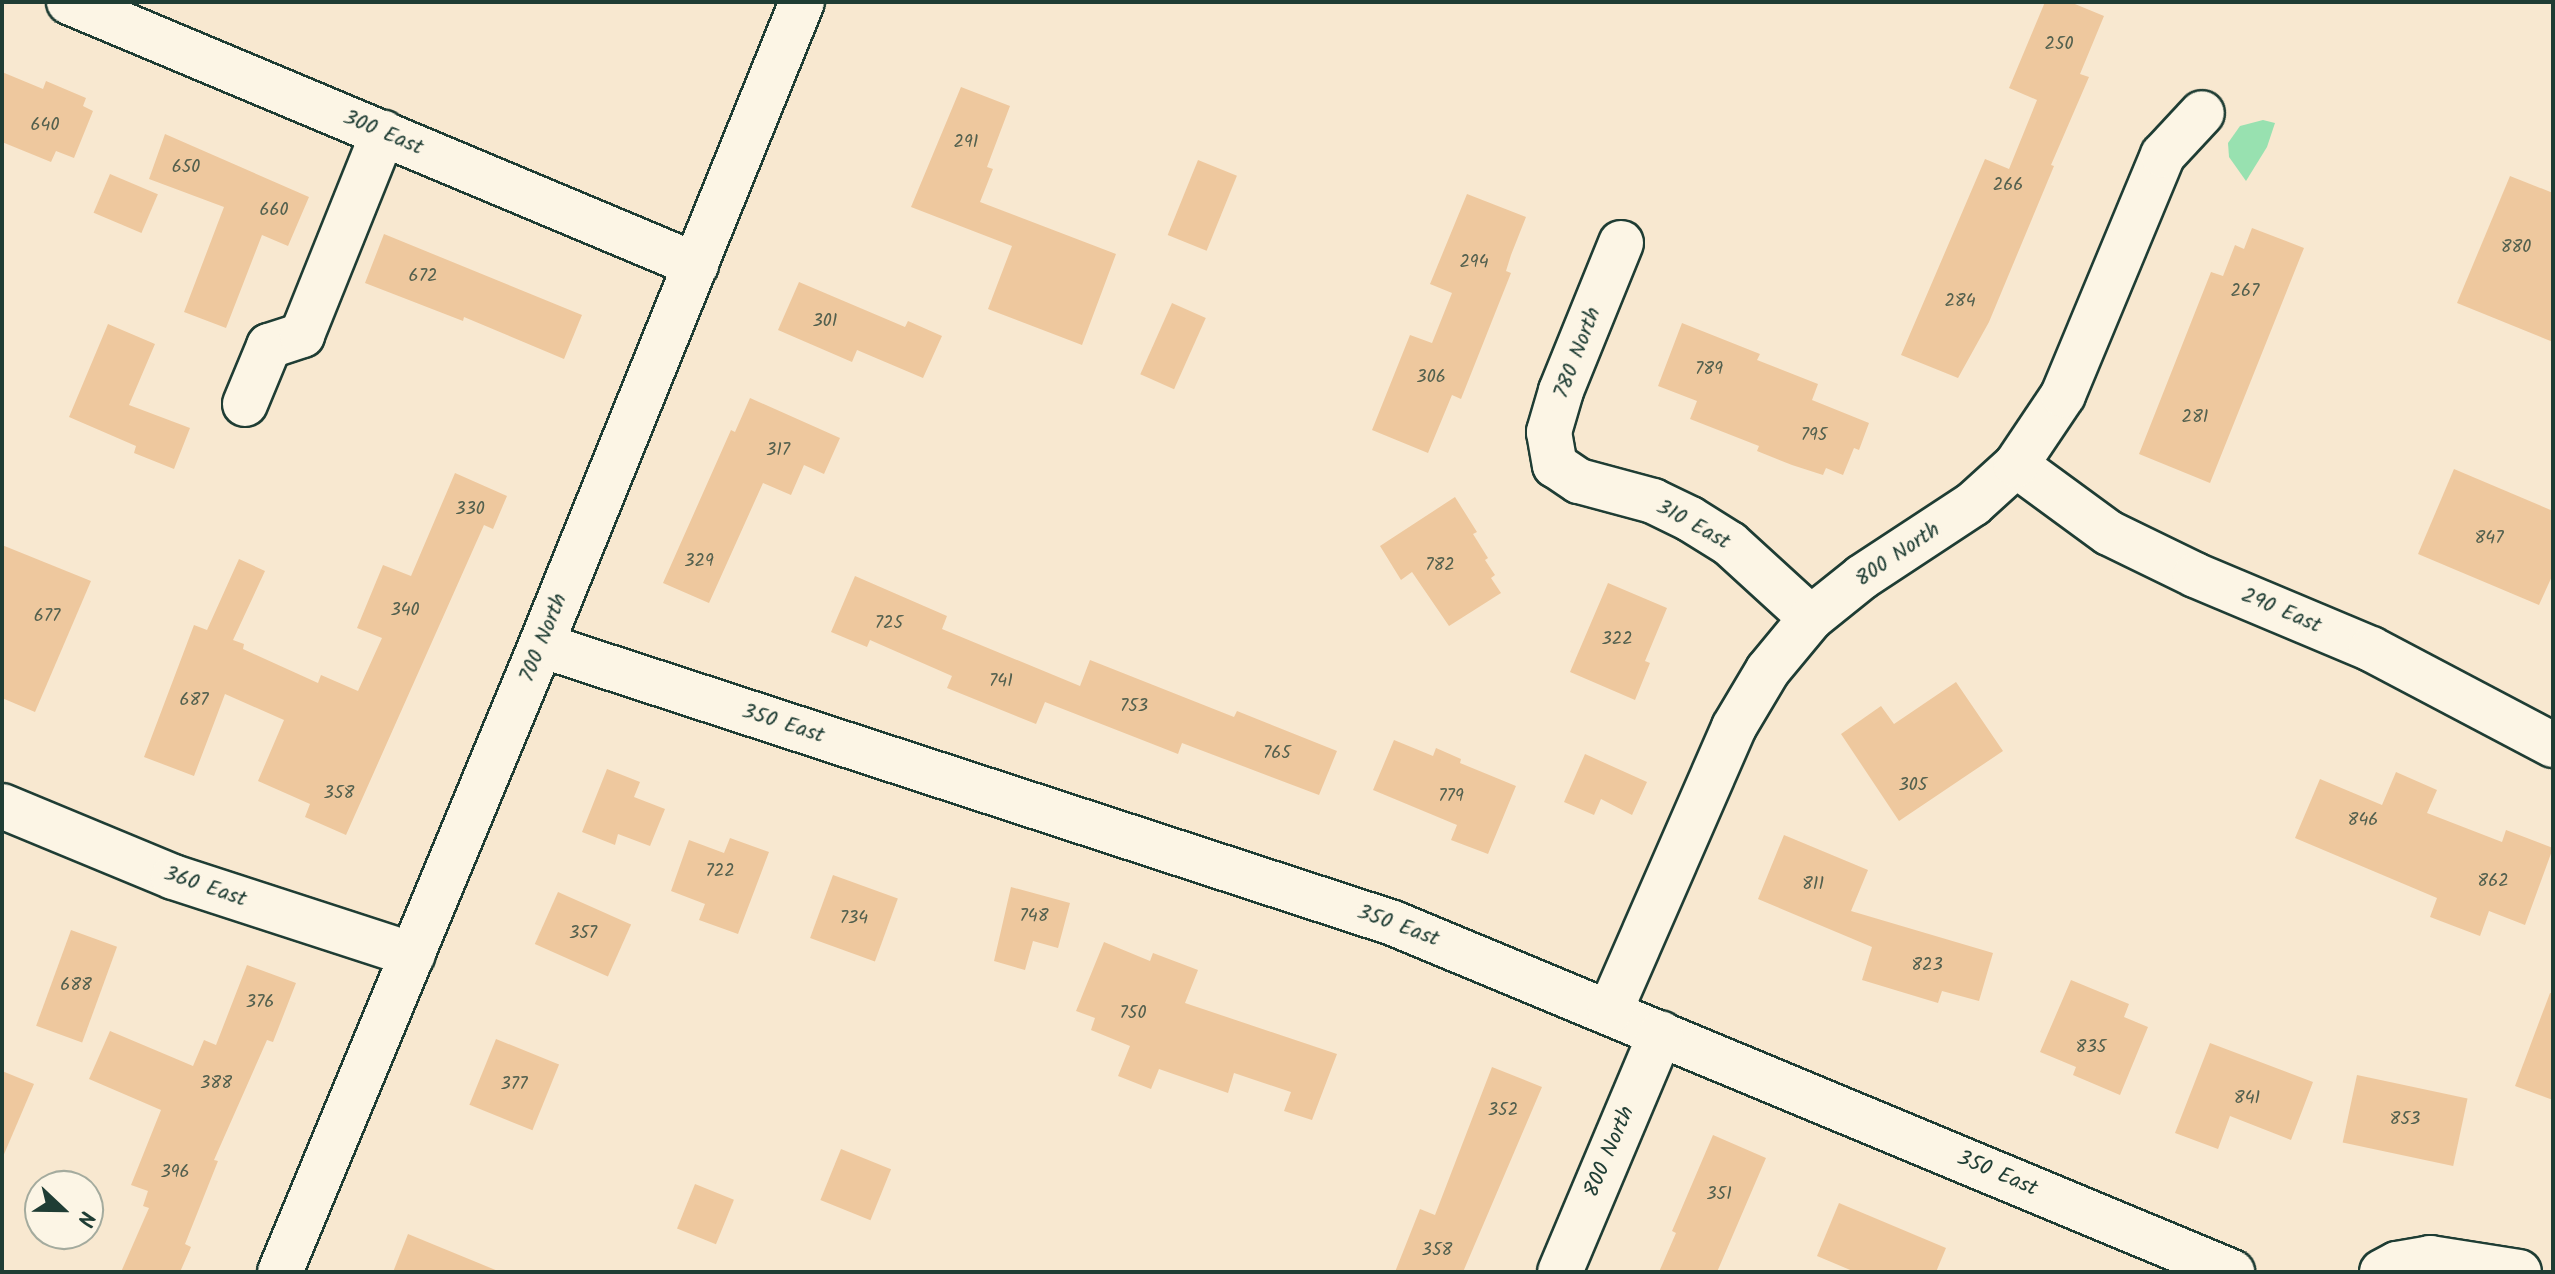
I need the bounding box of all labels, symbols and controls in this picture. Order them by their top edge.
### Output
house number: 250 [2044,34,2074,56]
street label: 300 East [339,104,427,162]
house number: 640 [31,115,59,137]
house number: 291 [954,132,978,154]
house number: 650 [172,157,200,179]
house number: 266 [1993,175,2023,197]
house number: 660 [259,200,289,222]
house number: 880 [2501,237,2531,259]
house number: 294 [1459,252,1489,274]
house number: 672 [409,266,437,288]
house number: 267 [2231,281,2259,303]
house number: 284 [1944,291,1976,313]
street label: 780 North [1549,304,1607,402]
house number: 301 [813,311,837,333]
house number: 789 [1695,359,1723,381]
house number: 306 [1416,367,1446,389]
house number: 281 [2182,407,2208,429]
house number: 795 [1801,425,1827,447]
house number: 317 [766,440,790,462]
street label: 310 East [1651,494,1735,556]
house number: 330 [455,499,485,521]
street label: 800 North [1851,517,1945,593]
house number: 847 [2474,528,2504,550]
house number: 329 [684,551,714,573]
house number: 782 [1425,555,1455,577]
street label: 290 East [2237,582,2325,640]
street label: 700 North [514,590,574,686]
house number: 340 [390,600,420,622]
house number: 677 [34,606,60,628]
house number: 725 [875,613,903,635]
house number: 322 [1601,629,1633,651]
house number: 741 [989,671,1013,693]
house number: 687 [179,690,209,712]
house number: 753 [1120,696,1148,718]
street label: 350 East [738,698,828,750]
house number: 765 [1263,743,1291,765]
house number: 305 [1899,775,1927,797]
house number: 358 [324,783,354,805]
house number: 779 [1438,786,1464,808]
house number: 846 [2348,810,2378,832]
street label: 360 East [160,861,250,913]
house number: 722 [705,861,735,883]
house number: 862 [2477,871,2509,893]
house number: 811 [1802,874,1824,896]
street label: 350 East [1353,899,1443,953]
house number: 748 [1019,906,1049,928]
house number: 734 [840,908,868,930]
house number: 357 [569,923,597,945]
house number: 823 [1911,955,1943,977]
house number: 688 [60,975,92,997]
house number: 376 [246,992,274,1014]
house number: 750 [1120,1003,1146,1025]
house number: 835 [2076,1037,2106,1059]
house number: 388 [200,1073,232,1095]
house number: 377 [501,1074,527,1096]
house number: 841 [2234,1088,2260,1110]
house number: 352 [1488,1100,1518,1122]
street label: 800 North [1579,1102,1641,1202]
house number: 853 [2390,1109,2420,1131]
street label: 350 East [1953,1145,2041,1203]
house number: 396 [160,1162,190,1184]
north arrow [24,1170,104,1250]
house number: 351 [1706,1184,1732,1206]
text: N [66,1205,104,1231]
house number: 358 [1422,1240,1452,1262]

